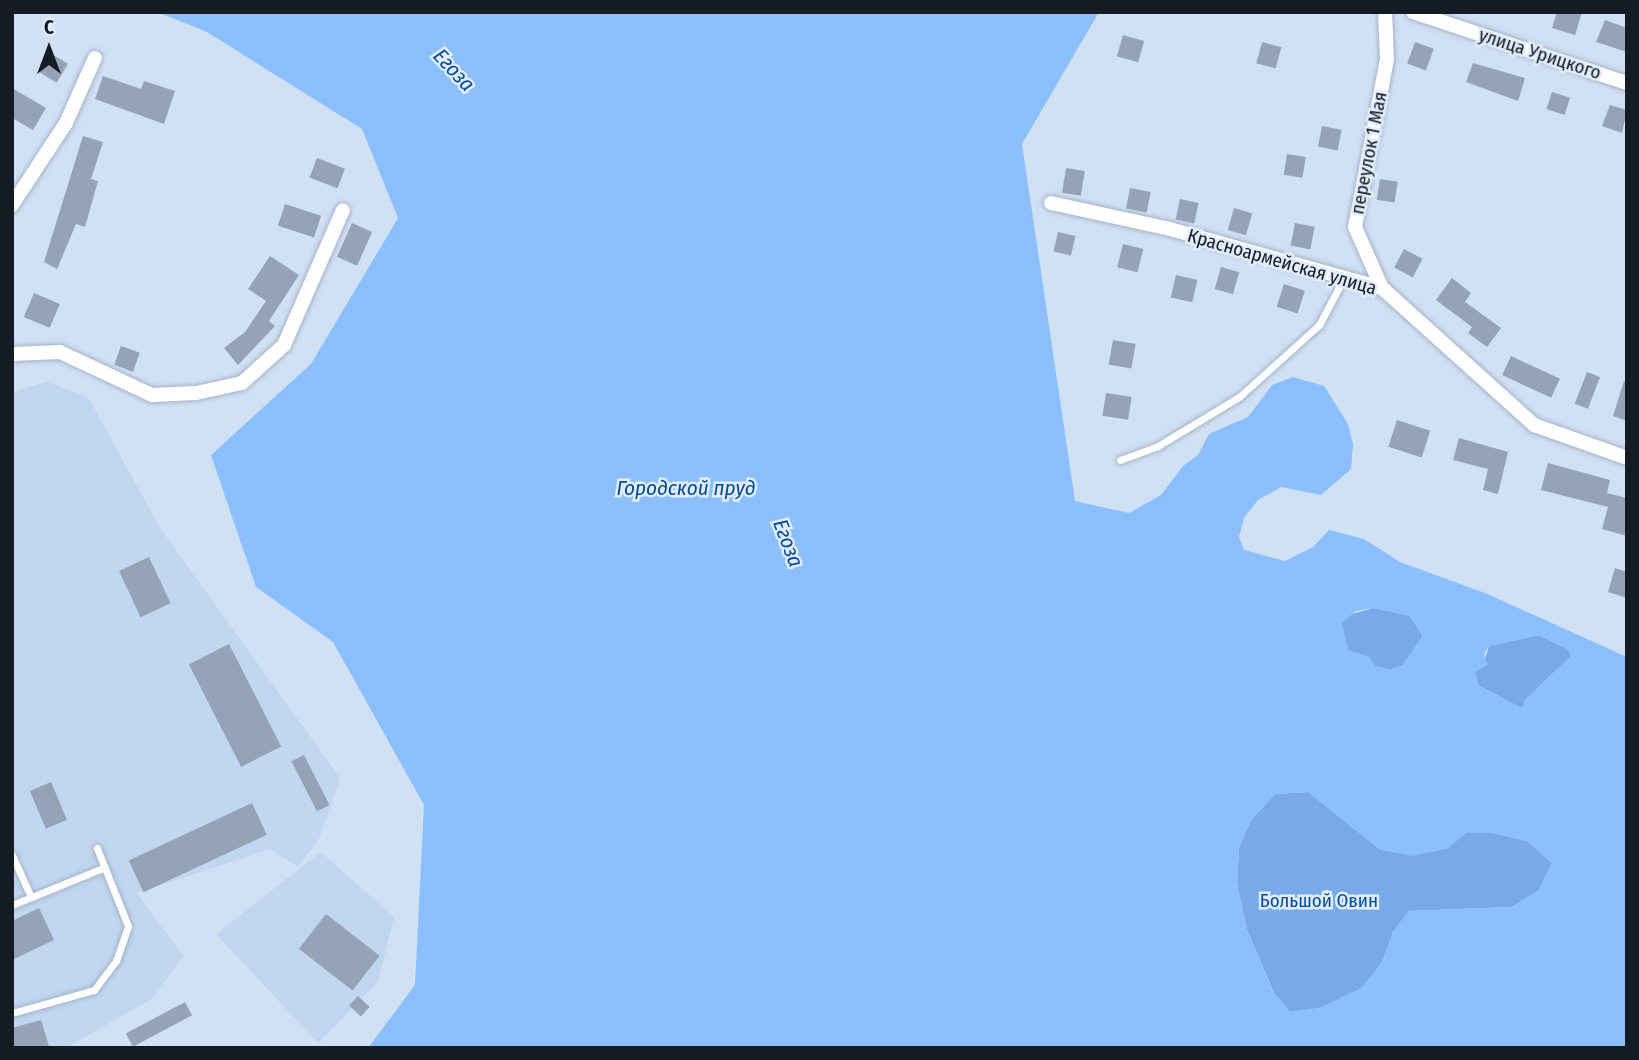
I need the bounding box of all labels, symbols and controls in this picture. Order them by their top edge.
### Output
north arrow [14,14,84,84]
text: С [44,16,54,39]
street label: улица Урицкого [1476,23,1604,85]
water label: Егоза [428,43,480,97]
street label: переулок 1 Мая [1346,90,1392,216]
street label: Красноармейская улица [1185,224,1379,300]
water label: Городской пруд [616,475,756,501]
water label: Егоза [767,515,809,571]
park label: Большой Овин [1260,890,1378,912]

